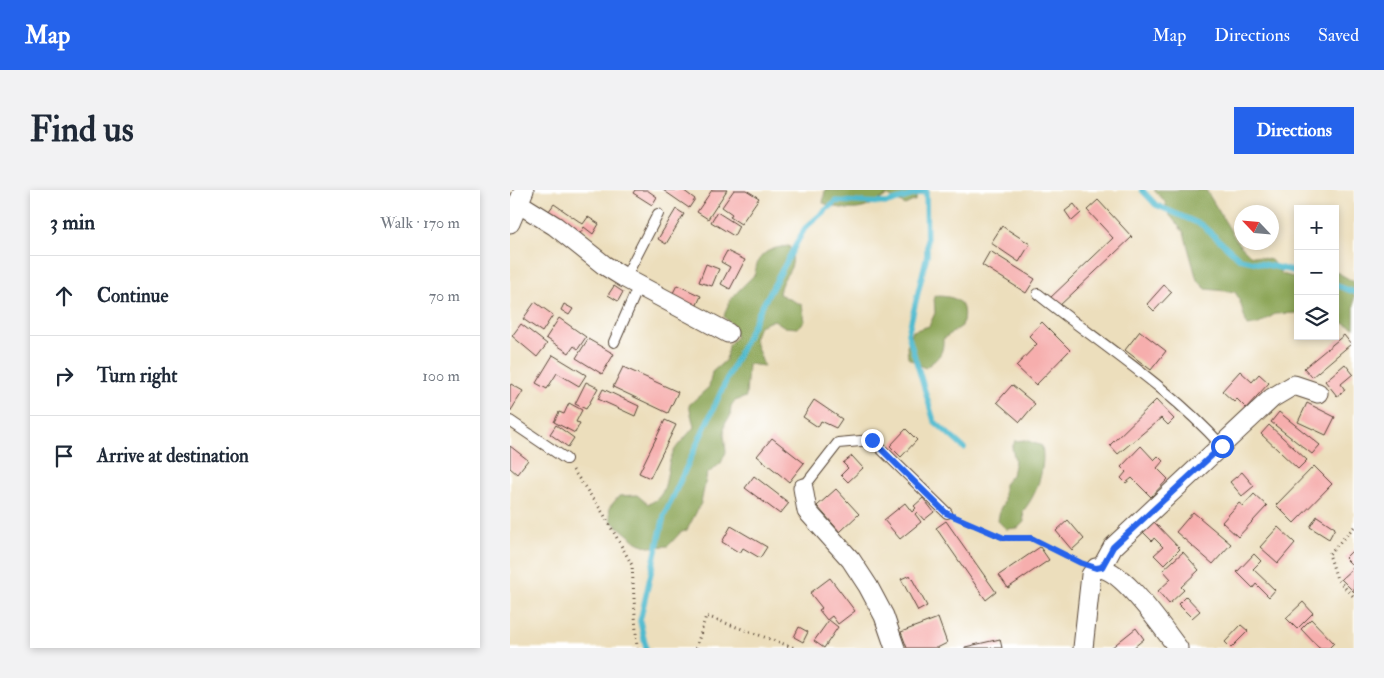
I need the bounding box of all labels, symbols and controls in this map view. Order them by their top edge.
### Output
text: Map [25,20,70,51]
text: Map [1153,24,1186,47]
text: Directions [1214,24,1290,47]
text: Saved [1318,24,1359,47]
button: Directions [1234,107,1354,154]
text: Find us [30,108,134,152]
north arrow [1234,205,1279,250]
map controls [1294,205,1339,340]
button: + [1294,205,1339,250]
text: 3 min [50,209,95,236]
text: Walk · 170 m [380,213,460,233]
button: − [1294,250,1339,295]
icon: ahead [50,282,78,310]
text: Continue [97,284,168,308]
text: 70 m [429,286,460,306]
button: layers [1294,295,1339,340]
icon: right [50,362,78,390]
text: Turn right [97,364,177,388]
text: 100 m [422,366,460,386]
route end [861,429,884,452]
route start [1211,435,1234,458]
icon: arrive [50,442,78,470]
text: Arrive at destination [97,444,249,468]

